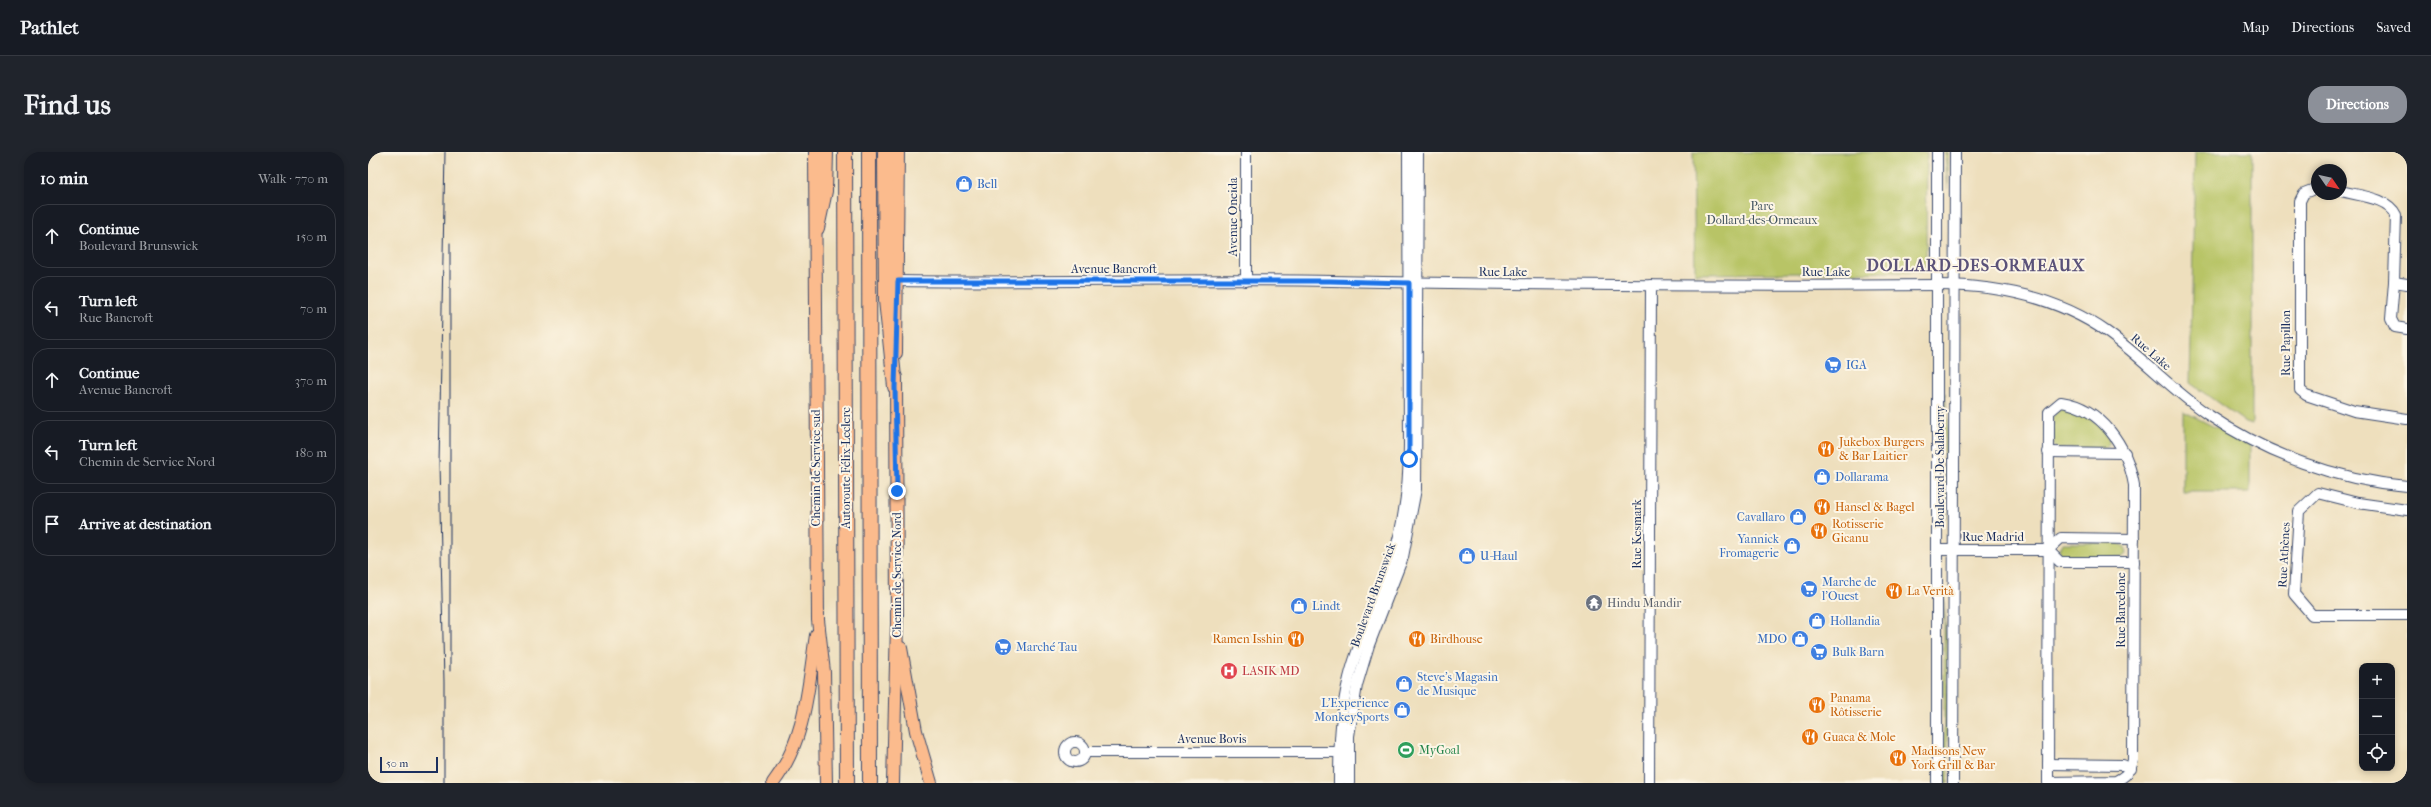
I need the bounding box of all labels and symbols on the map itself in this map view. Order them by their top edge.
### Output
north arrow [2311,164,2347,200]
shop icon: Bell [954,174,974,194]
place label: Bell [977,177,998,191]
street label: Avenue Oneida [1226,177,1240,258]
park label: Parc Dollard-des-Ormeaux [1707,199,1818,227]
district label: DOLLARD-DES-ORMEAUX [1866,256,2086,275]
street label: Avenue Bancroft [1070,262,1158,276]
street label: Rue Lake [1479,265,1527,279]
street label: Rue Lake [1802,265,1850,279]
street label: Rue Papillon [2279,310,2293,376]
street label: Rue Lake [2128,331,2174,373]
supermarket icon: IGA [1823,355,1843,375]
place label: IGA [1846,358,1867,372]
street label: Boulevard De Salaberry [1933,405,1947,528]
street label: Autoroute Félix-Leclerc [839,407,853,530]
street label: Chemin de Service sud [809,409,823,527]
place label: Jukebox Burgers & Bar Laitier [1838,435,1925,463]
restaurant icon: Jukebox Burgers & Bar Laitier [1816,439,1836,459]
route start [1400,450,1418,468]
shop icon: Dollarama [1812,467,1832,487]
place label: Dollarama [1835,470,1889,484]
route end [888,482,906,500]
restaurant icon: Hansel & Bagel [1812,497,1832,517]
street label: Rue Kesmark [1630,499,1644,569]
place label: Hansel & Bagel [1835,500,1915,514]
shop icon: Cavallaro [1788,507,1808,527]
place label: Cavallaro [1737,510,1785,524]
street label: Chemin de Service Nord [890,512,904,638]
place label: Rotisserie Gicanu [1832,517,1884,545]
restaurant icon: Rotisserie Gicanu [1809,521,1829,541]
street label: Rue Athènes [2275,521,2293,588]
street label: Rue Madrid [1962,530,2024,544]
place label: Yannick Fromagerie [1719,532,1780,560]
shop icon: Yannick Fromagerie [1782,536,1802,556]
street label: Boulevard Brunswick [1348,540,1399,649]
shop icon: U-Haul [1457,546,1477,566]
place label: U-Haul [1480,549,1518,563]
street label: Rue Barcelone [2114,572,2128,648]
place label: Marche de l'Ouest [1821,575,1877,603]
supermarket icon: Marche de l'Ouest [1799,579,1819,599]
restaurant icon: La Verità [1884,581,1904,601]
place label: La Verità [1907,584,1954,598]
temple icon: Hindu Mandir [1584,593,1604,613]
shop icon: Lindt [1289,596,1309,616]
place label: Hindu Mandir [1607,596,1682,610]
place label: Lindt [1312,599,1341,613]
shop icon: Hollandia [1807,611,1827,631]
place label: Hollandia [1830,614,1881,628]
restaurant icon: Ramen Isshin [1286,629,1306,649]
restaurant icon: Birdhouse [1407,629,1427,649]
shop icon: MDO [1790,629,1810,649]
place label: Ramen Isshin [1212,632,1283,646]
place label: Birdhouse [1430,632,1483,646]
place label: MDO [1757,632,1787,646]
supermarket icon: Marché Tau [993,637,1013,657]
place label: Marché Tau [1016,640,1078,654]
supermarket icon: Bulk Barn [1809,642,1829,662]
place label: Bulk Barn [1832,645,1884,659]
hospital icon: LASIK MD [1219,661,1239,681]
place label: LASIK MD [1242,664,1300,678]
place label: Steve's Magasin de Musique [1417,670,1498,698]
shop icon: Steve's Magasin de Musique [1394,674,1414,694]
place label: Panama Rôtisserie [1830,691,1882,719]
restaurant icon: Panama Rôtisserie [1807,695,1827,715]
place label: L'Experience MonkeySports [1314,696,1390,724]
shop icon: L'Experience MonkeySports [1392,700,1412,720]
restaurant icon: Guaca & Mole [1800,727,1820,747]
place label: Guaca & Mole [1823,730,1896,744]
street label: Avenue Bovis [1177,732,1247,746]
sports icon: MyGoal [1396,740,1416,760]
place label: MyGoal [1419,743,1460,757]
place label: Madisons New York Grill & Bar [1910,744,1996,772]
restaurant icon: Madisons New York Grill & Bar [1888,748,1908,768]
scale bar [380,755,438,774]

